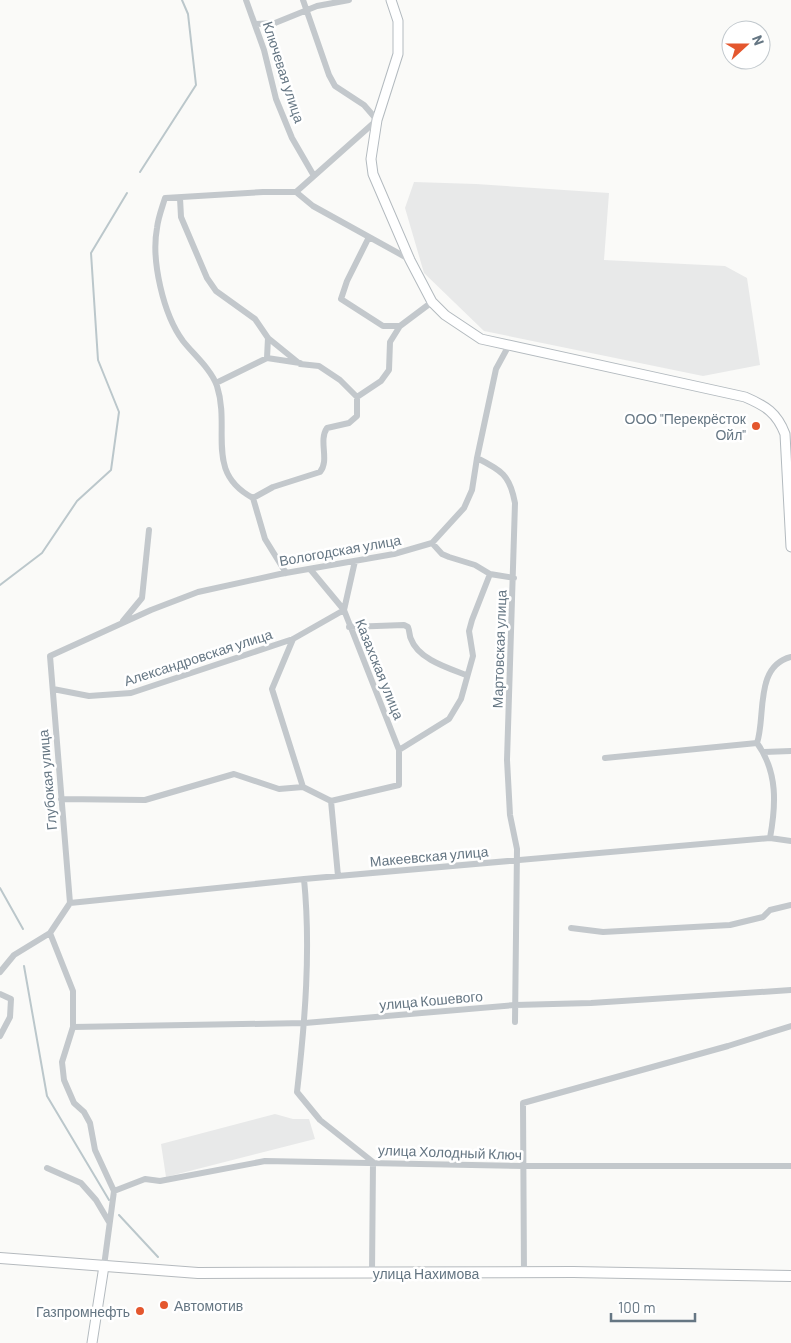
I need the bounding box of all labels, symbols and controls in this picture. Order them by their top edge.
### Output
street label: Ключевая улица [260,19,308,125]
north arrow [721,20,771,70]
text: N [749,33,768,48]
place label: ООО "Перекрёсток Ойл" [625,410,747,443]
marker: ООО "Перекрёсток Ойл" [750,420,762,432]
street label: Вологодская улица [278,531,402,569]
street label: Мартовская улица [488,589,510,709]
street label: Казахская улица [352,616,408,722]
street label: Александровская улица [122,625,275,689]
street label: Глубокая улица [34,729,60,831]
street label: Макеевская улица [369,842,489,870]
street label: улица Кошевого [379,987,484,1013]
street label: улица Холодный Ключ [378,1141,522,1163]
street label: улица Нахимова [373,1265,479,1282]
scale bar [611,1290,695,1322]
place label: Автомотив [174,1297,243,1314]
text: 100 m [618,1298,656,1316]
marker: Автомотив [158,1299,170,1311]
place label: Газпромнефть [36,1303,130,1320]
marker: Газпромнефть [134,1305,146,1317]

